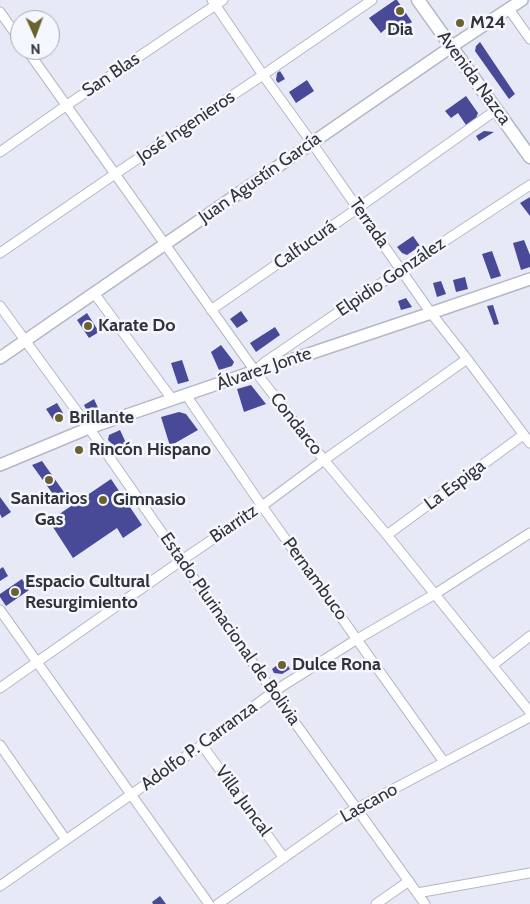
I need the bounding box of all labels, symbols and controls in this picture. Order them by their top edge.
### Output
marker: Dia [394,5,406,17]
north arrow [10,10,60,60]
place label: M24 [470,12,506,34]
marker: M24 [454,17,466,29]
place label: Dia [387,19,413,41]
street label: Avenida Nazca [433,27,515,129]
text: N [30,40,41,58]
street label: San Blas [78,48,144,102]
street label: José Ingenieros [133,86,239,168]
street label: Juan Agustín García [195,128,325,228]
street label: Terrada [344,194,394,252]
street label: Calfucurá [270,216,340,274]
street label: Elpidio González [332,233,450,321]
place label: Karate Do [98,315,175,337]
marker: Karate Do [82,320,94,332]
street label: Álvarez Jonte [214,343,314,395]
street label: Condarco [265,389,327,459]
place label: Brillante [69,407,134,429]
marker: Brillante [53,412,65,424]
place label: Rincón Hispano [89,439,211,461]
marker: Rincón Hispano [73,444,85,456]
street label: La Espiga [420,455,490,515]
marker: Sanitarios Gas [43,474,55,486]
place label: Sanitarios Gas [11,488,87,530]
place label: Gimnasio [113,489,186,511]
marker: Gimnasio [97,494,109,506]
street label: Biarritz [206,500,262,548]
street label: Estado Plurinacional de Bolivia [155,529,305,729]
street label: Pernambuco [278,533,352,625]
place label: Espacio Cultural Resurgimiento [25,571,150,614]
marker: Espacio Cultural Resurgimiento [9,586,21,598]
place label: Dulce Rona [292,654,381,676]
marker: Dulce Rona [276,659,288,671]
street label: Adolfo P. Carranza [137,697,261,795]
street label: Villa Juncal [210,762,276,840]
street label: Lascano [337,779,401,827]

